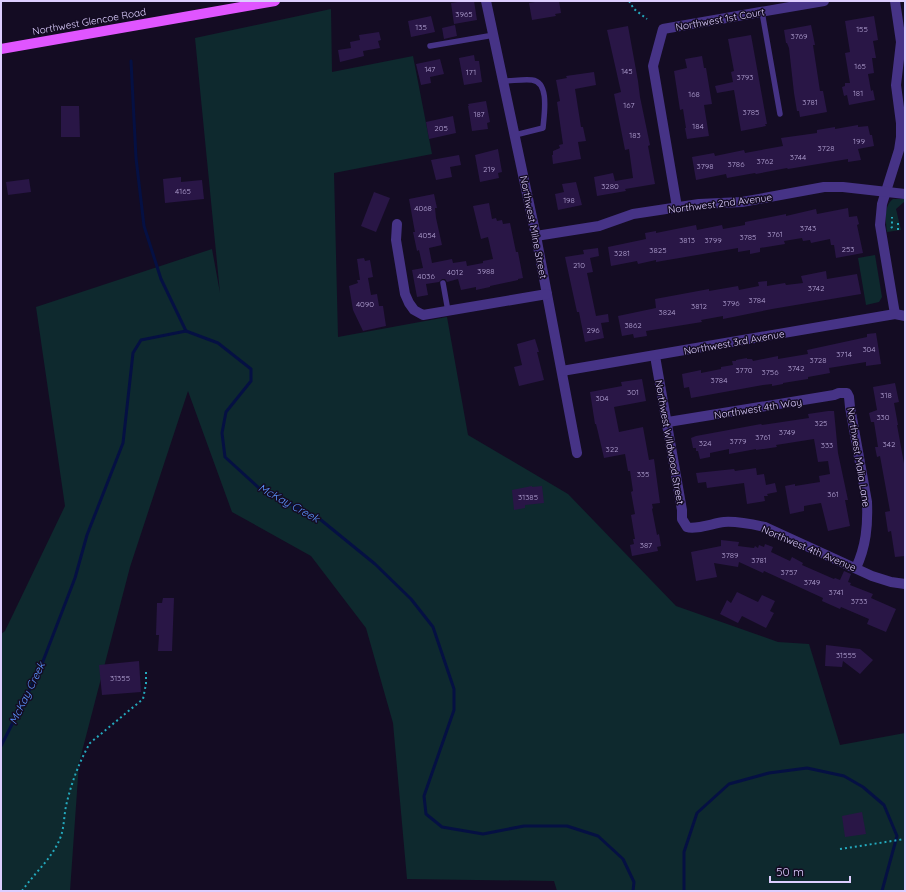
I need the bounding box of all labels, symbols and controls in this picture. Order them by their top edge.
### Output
street label: Northwest Glencoe Road [31,5,147,38]
street label: Northwest 1st Court [675,5,766,34]
house number: 3965 [455,9,473,19]
house number: 135 [415,22,427,32]
house number: 155 [856,24,868,34]
house number: 3769 [791,31,808,41]
house number: 165 [854,61,866,71]
house number: 147 [425,64,435,74]
house number: 145 [621,66,633,76]
house number: 171 [466,67,476,77]
house number: 3793 [737,72,753,82]
house number: 181 [853,88,863,98]
house number: 168 [688,89,700,99]
house number: 3781 [802,97,818,107]
house number: 167 [623,100,635,110]
house number: 3785 [743,107,759,117]
house number: 187 [473,109,485,119]
house number: 184 [692,121,704,131]
house number: 205 [434,123,448,133]
house number: 183 [629,130,641,140]
house number: 199 [853,136,865,146]
house number: 3728 [817,143,835,153]
house number: 3744 [790,152,806,162]
house number: 3762 [757,156,774,166]
house number: 3786 [728,159,745,169]
house number: 3798 [696,161,714,171]
house number: 219 [483,164,495,174]
street label: Northwest Milne Street [517,175,550,280]
house number: 3280 [601,181,619,191]
house number: 4165 [175,186,191,196]
street label: Northwest 2nd Avenue [667,191,773,216]
house number: 198 [563,195,575,205]
house number: 4068 [414,203,432,213]
house number: 3743 [800,223,816,233]
house number: 3761 [767,229,783,239]
house number: 4054 [418,230,436,240]
house number: 3785 [740,232,756,242]
house number: 3813 [679,235,695,245]
house number: 3799 [704,235,722,245]
house number: 253 [842,244,854,254]
house number: 3825 [649,245,667,255]
house number: 3281 [614,248,630,258]
house number: 210 [573,260,585,270]
house number: 3988 [477,266,495,276]
house number: 4012 [447,267,464,277]
house number: 4036 [417,271,435,281]
house number: 3742 [808,283,825,293]
house number: 3784 [749,295,765,305]
house number: 3796 [722,298,740,308]
house number: 4090 [356,299,374,309]
house number: 3812 [691,301,708,311]
house number: 3824 [658,307,676,317]
house number: 3862 [624,320,642,330]
house number: 296 [586,325,600,335]
street label: Northwest 3rd Avenue [683,327,786,358]
house number: 304 [862,344,876,354]
house number: 3714 [836,349,852,359]
house number: 3728 [809,355,827,365]
house number: 3742 [788,363,805,373]
house number: 3770 [735,365,753,375]
house number: 3756 [762,367,779,377]
house number: 3784 [711,375,727,385]
street label: Northwest Wildwood Street [652,379,687,506]
house number: 301 [627,387,639,397]
house number: 318 [880,390,892,400]
house number: 304 [595,393,609,403]
street label: Northwest 4th Way [713,395,803,422]
street label: Northwest Malia Lane [844,406,873,508]
house number: 330 [876,412,890,422]
house number: 325 [815,418,827,428]
house number: 3749 [779,427,796,437]
house number: 3761 [755,432,771,442]
house number: 3779 [730,436,747,446]
house number: 324 [699,438,711,448]
house number: 342 [883,439,896,449]
house number: 333 [821,440,833,450]
house number: 322 [605,444,619,454]
house number: 335 [637,469,649,479]
water label: McKay Creek [256,480,323,526]
house number: 361 [827,489,839,499]
house number: 31385 [518,492,538,502]
street label: Northwest 4th Avenue [760,523,858,574]
house number: 387 [640,540,652,550]
house number: 3789 [721,550,739,560]
house number: 3781 [751,555,767,565]
house number: 3757 [781,567,797,577]
house number: 3749 [804,577,821,587]
house number: 3741 [828,587,844,597]
house number: 3733 [851,596,867,606]
house number: 31555 [836,650,856,660]
water label: McKay Creek [6,659,49,726]
house number: 31355 [110,673,130,683]
scale bar [770,858,850,884]
text: 50 m [776,864,804,879]

